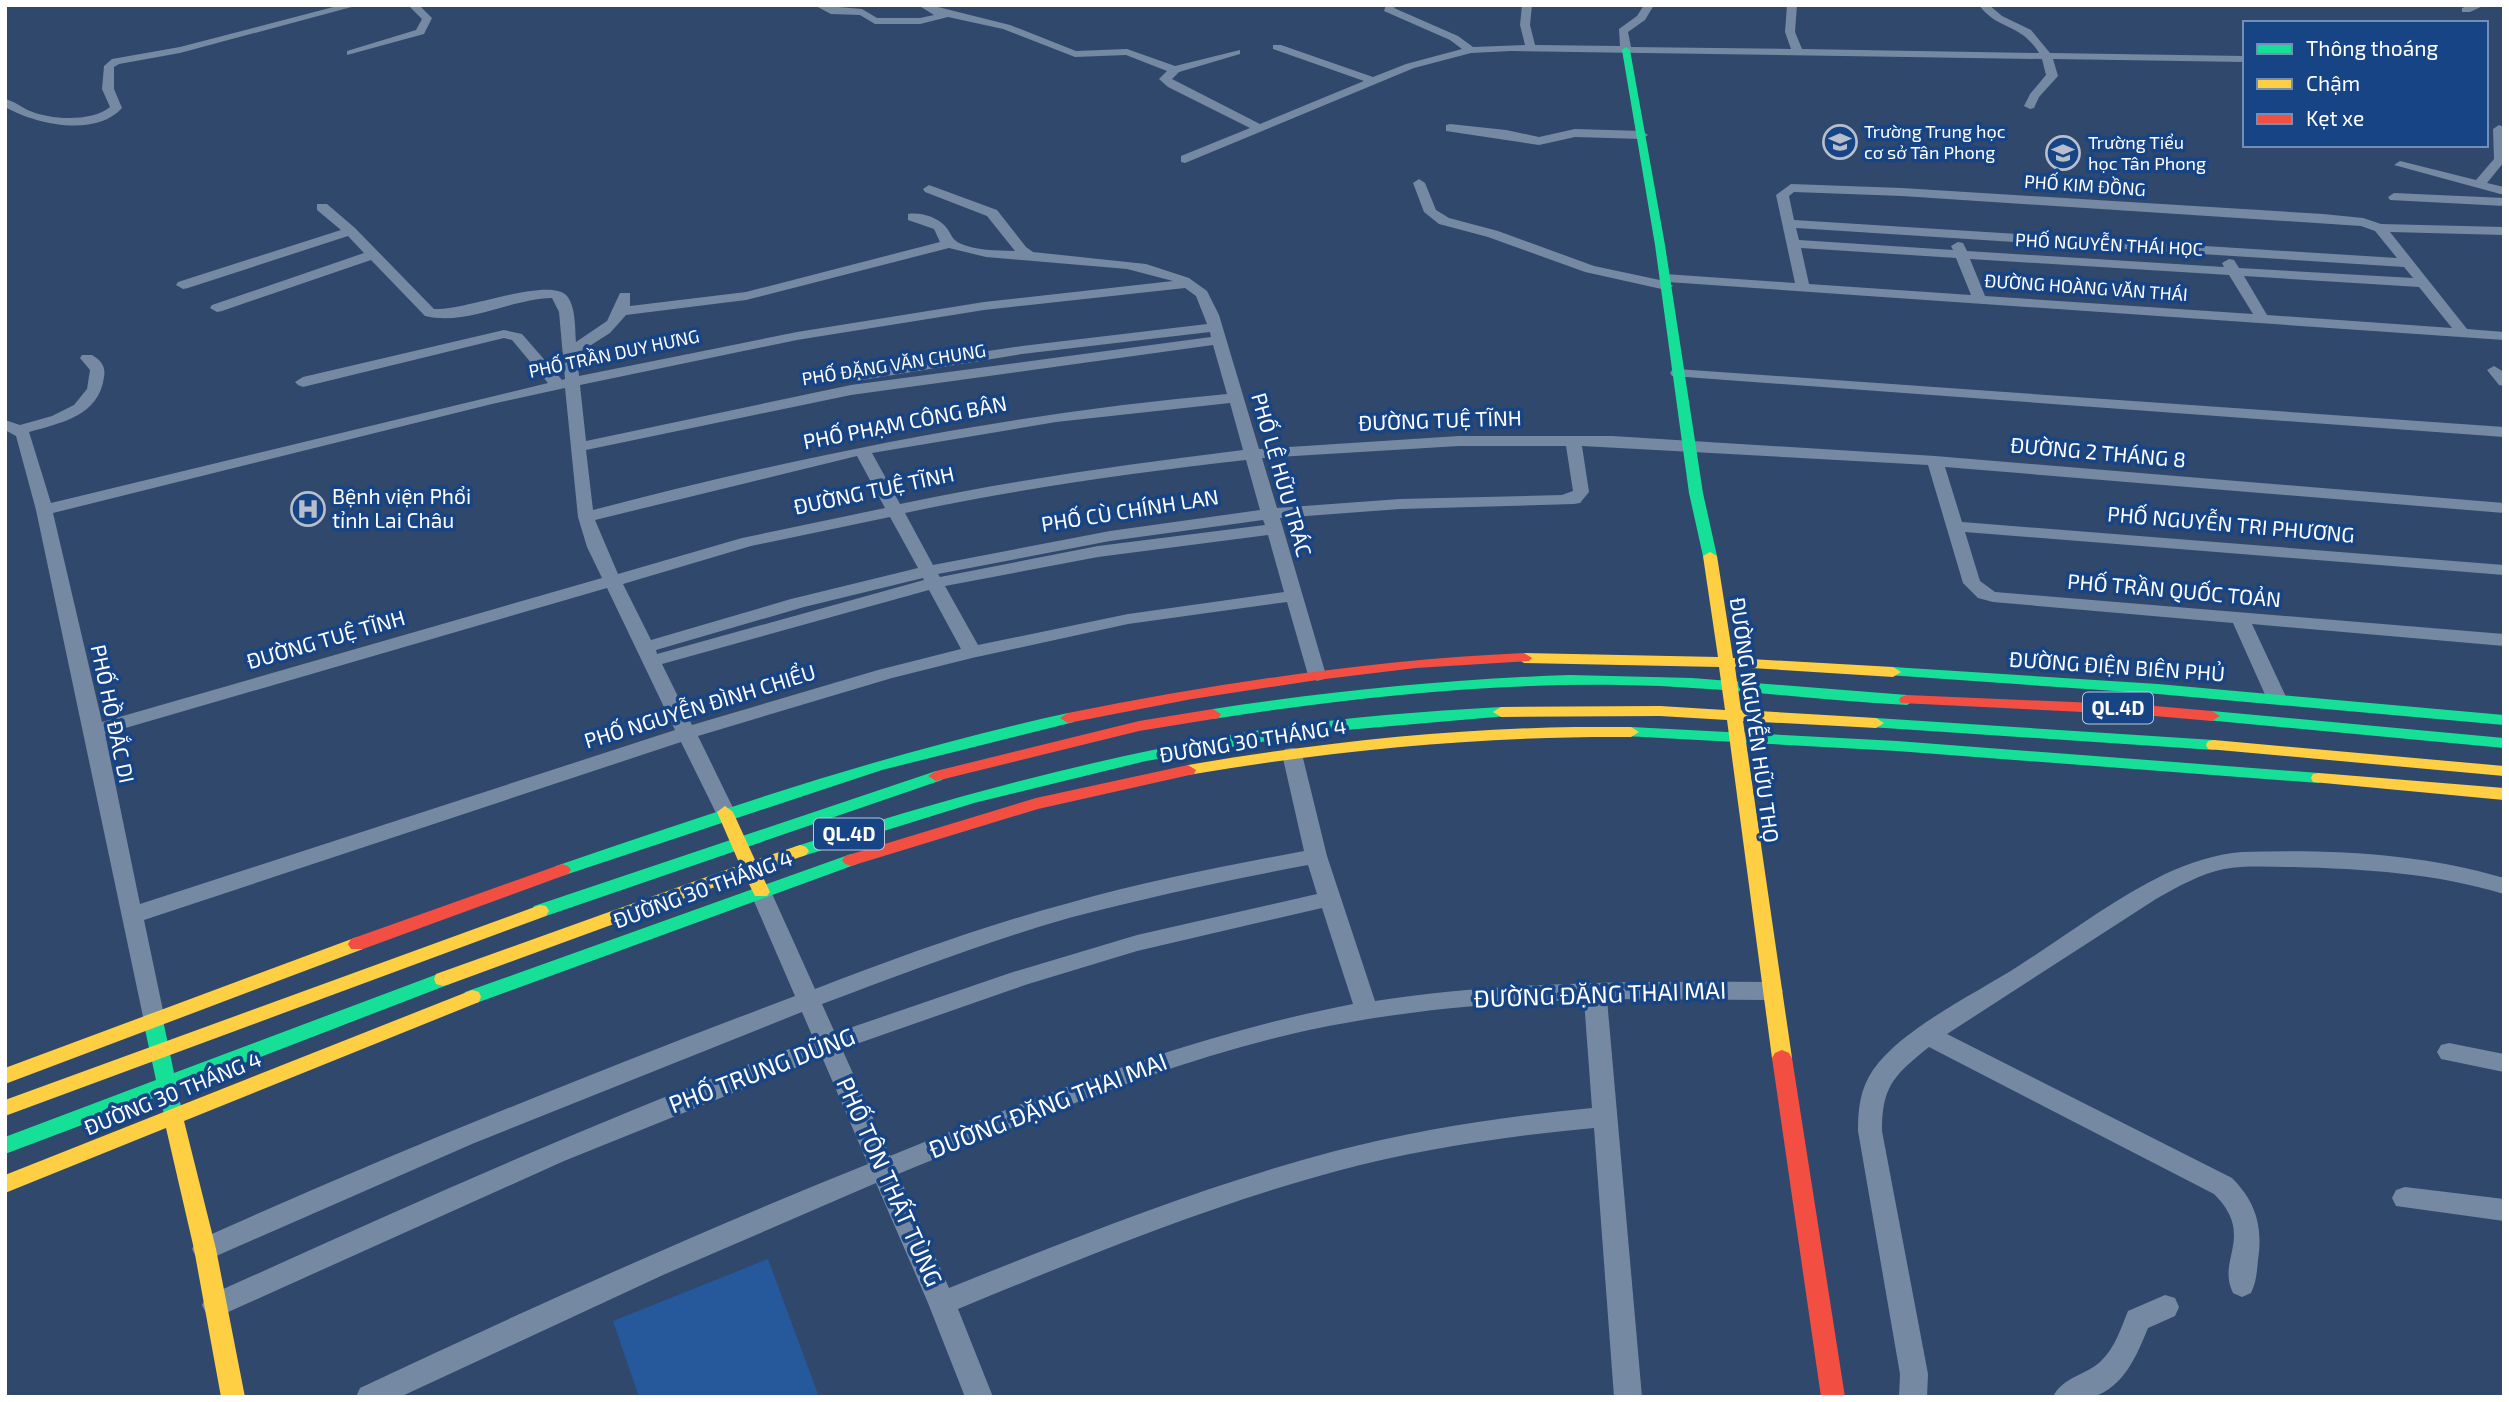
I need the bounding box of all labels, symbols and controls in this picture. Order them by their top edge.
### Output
legend [2243,21,2488,147]
text: Thông thoáng [2306,35,2438,60]
text: Chậm [2306,70,2360,95]
text: Kẹt xe [2306,105,2364,130]
place label: Trường Trung học cơ sở Tân Phong [1864,120,2006,163]
school or university icon: Trường Trung học cơ sở Tân Phong [1821,123,1859,161]
place label: Trường Tiểu học Tân Phong [2088,131,2206,174]
school or university icon: Trường Tiểu học Tân Phong [2044,134,2082,172]
street label: PHỐ KIM ĐỒNG [2023,170,2147,200]
street label: PHỐ NGUYỄN THÁI HỌC [2015,227,2204,260]
street label: ĐƯỜNG HOÀNG VĂN THÁI [1984,269,2188,305]
street label: PHỐ TRẦN DUY HƯNG [526,324,701,382]
street label: PHỐ ĐẶNG VĂN CHUNG [800,339,987,389]
street label: PHỐ PHẠM CÔNG BÂN [800,388,1009,454]
street label: PHỐ LÊ HỮU TRÁC [1247,389,1320,559]
street label: ĐƯỜNG TUỆ TĨNH [1358,404,1522,435]
street label: ĐƯỜNG 2 THÁNG 8 [2009,431,2187,472]
street label: ĐƯỜNG TUỆ TĨNH [791,460,956,519]
street label: PHỐ CÙ CHÍNH LAN [1039,481,1220,536]
place label: Bệnh viện Phổi tỉnh Lai Châu [332,483,471,532]
hospital icon: Bệnh viện Phổi tỉnh Lai Châu [289,490,327,528]
street label: PHỐ NGUYỄN TRI PHƯƠNG [2106,498,2356,547]
street label: PHỐ TRẦN QUỐC TOẢN [2066,566,2282,612]
street label: ĐƯỜNG NGUYỄN HỮU THỌ [1726,595,1787,844]
street label: ĐƯỜNG TUỆ TĨNH [244,604,408,673]
street label: PHỐ HỒ ĐẮC DI [87,642,142,785]
street label: ĐƯỜNG ĐIỆN BIÊN PHỦ [2008,645,2226,686]
street label: PHỐ NGUYỄN ĐÌNH CHIỂU [580,657,818,753]
road number: QL.4D [2083,692,2153,723]
street label: ĐƯỜNG 30 THÁNG 4 [1158,712,1348,767]
road number: QL.4D [814,818,884,849]
street label: ĐƯỜNG 30 THÁNG 4 [610,845,795,933]
street label: ĐƯỜNG ĐẶNG THAI MAI [1473,975,1727,1012]
street label: PHỐ TRUNG DŨNG [664,1020,859,1118]
street label: ĐƯỜNG 30 THÁNG 4 [80,1046,265,1140]
street label: ĐƯỜNG ĐẶNG THAI MAI [924,1046,1171,1163]
street label: PHỐ TÔN THẤT TÙNG [831,1072,950,1291]

